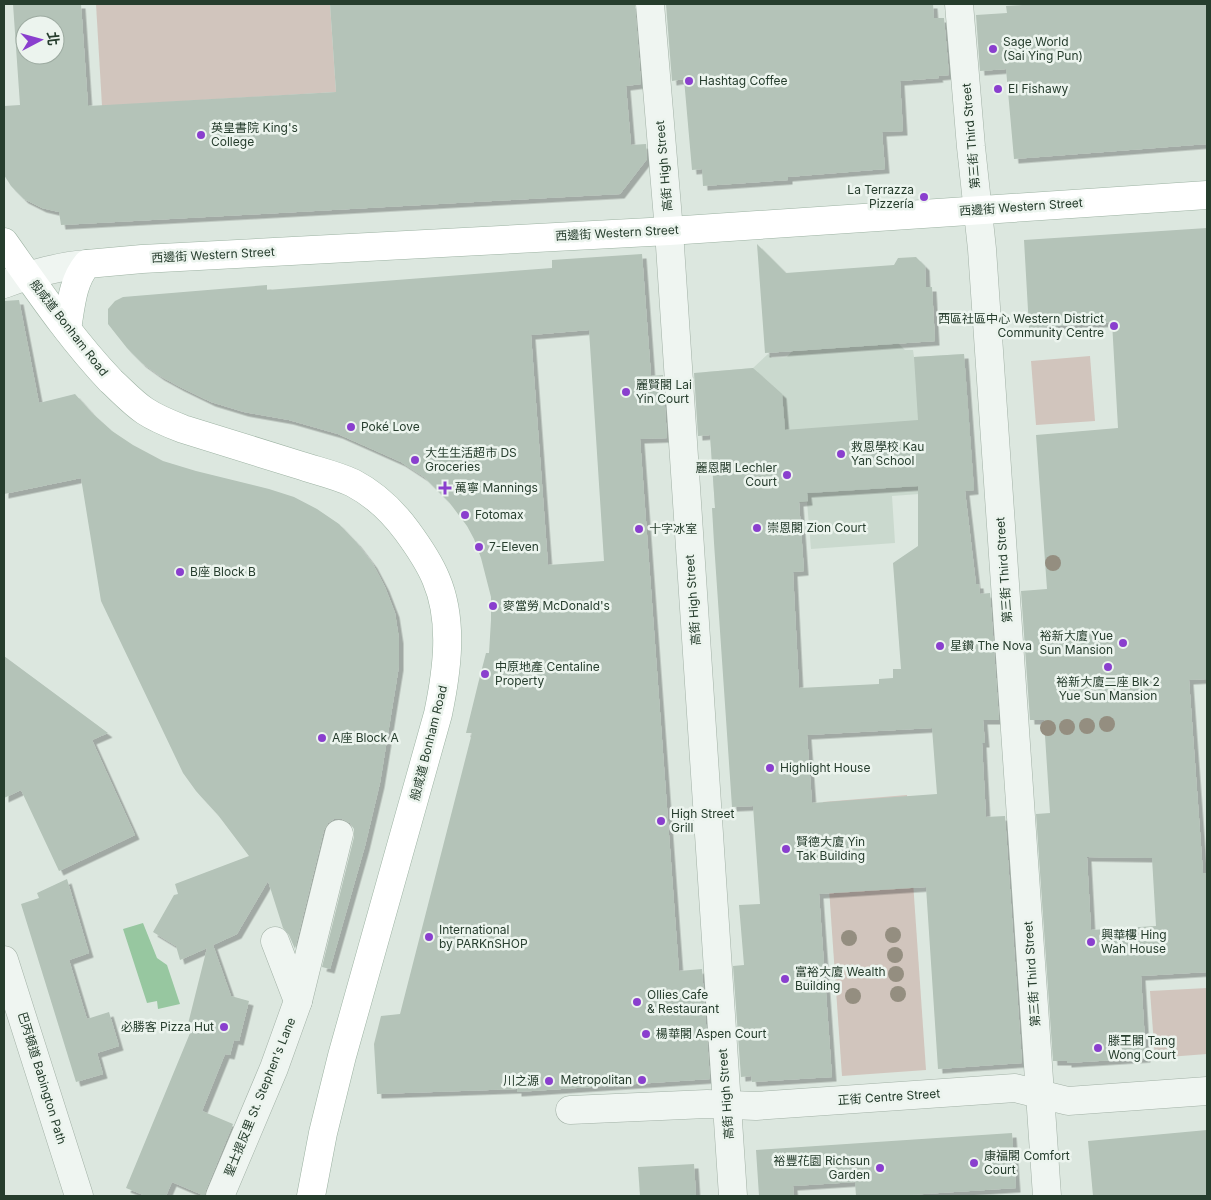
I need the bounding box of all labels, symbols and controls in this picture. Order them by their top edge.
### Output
north arrow [15,15,65,65]
text: 北 [44,31,63,46]
place label: Sage World (Sai Ying Pun) [1003,34,1083,63]
marker: Sage World (Sai Ying Pun) [987,43,999,55]
place label: Hashtag Coffee [699,73,788,88]
marker: Hashtag Coffee [683,75,695,87]
place label: El Fishawy [1008,81,1068,96]
street label: 第三街 Third Street [958,83,983,190]
marker: El Fishawy [992,83,1004,95]
place label: 英皇書院 King's College [211,120,298,149]
street label: 高街 High Street [652,120,675,212]
marker: 英皇書院 King's College [195,129,207,141]
place label: La Terrazza Pizzería [847,182,914,211]
marker: La Terrazza Pizzería [918,191,930,203]
street label: 西邊街 Western Street [959,195,1083,218]
street label: 西邊街 Western Street [555,222,679,243]
street label: 西邊街 Western Street [151,244,275,265]
street label: 般咸道 Bonham Road [27,277,112,379]
place label: 西區社區中心 Western District Community Centre [938,311,1104,340]
marker: 西區社區中心 Western District Community Centre [1108,320,1120,332]
place label: 麗賢閣 Lai Yin Court [636,377,692,406]
marker: 麗賢閣 Lai Yin Court [620,386,632,398]
place label: Poké Love [361,419,420,434]
marker: Poké Love [345,421,357,433]
place label: 救恩學校 Kau Yan School [851,439,924,468]
place label: 大生生活超市 DS Groceries [425,445,517,474]
marker: 救恩學校 Kau Yan School [835,448,847,460]
marker: 大生生活超市 DS Groceries [409,454,421,466]
place label: 麗恩閣 Lechler Court [695,460,777,489]
marker: 麗恩閣 Lechler Court [781,469,793,481]
place label: 萬寧 Mannings [455,480,538,495]
marker: 萬寧 Mannings [439,482,451,494]
place label: Fotomax [475,507,524,522]
marker: Fotomax [459,509,471,521]
street label: 第三街 Third Street [992,517,1015,623]
place label: 崇恩閣 Zion Court [767,520,866,535]
place label: 十字冰室 [649,521,697,536]
marker: 崇恩閣 Zion Court [751,522,763,534]
marker: 十字冰室 [633,523,645,535]
place label: 7-Eleven [489,539,539,554]
marker: 7-Eleven [473,541,485,553]
street label: 高街 High Street [682,554,703,646]
place label: B座 Block B [190,564,256,579]
marker: B座 Block B [174,566,186,578]
place label: 麥當勞 McDonald's [503,598,610,613]
marker: 麥當勞 McDonald's [487,600,499,612]
place label: 裕新大廈 Yue Sun Mansion [1040,628,1113,657]
marker: 裕新大廈 Yue Sun Mansion [1117,637,1129,649]
place label: 星鑽 The Nova [950,638,1032,653]
marker: 星鑽 The Nova [934,640,946,652]
place label: 中原地產 Centaline Property [495,659,600,688]
marker: 裕新大廈二座 Blk 2 Yue Sun Mansion [1102,661,1114,673]
marker: 中原地產 Centaline Property [479,668,491,680]
place label: 裕新大廈二座 Blk 2 Yue Sun Mansion [1056,674,1160,703]
street label: 般咸道 Bonham Road [407,684,450,802]
place label: A座 Block A [332,730,399,745]
marker: A座 Block A [316,732,328,744]
place label: Highlight House [780,760,870,775]
marker: Highlight House [764,762,776,774]
place label: High Street Grill [671,806,735,835]
marker: High Street Grill [655,815,667,827]
place label: 賢德大廈 Yin Tak Building [796,834,865,863]
marker: 賢德大廈 Yin Tak Building [780,843,792,855]
street label: 第三街 Third Street [1020,921,1043,1027]
place label: International by PARKnSHOP [439,922,528,951]
place label: 興華樓 Hing Wah House [1101,927,1167,956]
marker: International by PARKnSHOP [423,931,435,943]
marker: 興華樓 Hing Wah House [1085,936,1097,948]
place label: 富裕大廈 Wealth Building [795,964,886,993]
marker: 富裕大廈 Wealth Building [779,973,791,985]
place label: Ollies Cafe & Restaurant [647,987,719,1016]
marker: Ollies Cafe & Restaurant [631,996,643,1008]
street label: 巴丙頓道 Babington Path [15,1010,70,1146]
street label: 聖士提反里 St. Stephen's Lane [221,1015,298,1178]
place label: 必勝客 Pizza Hut [121,1019,214,1034]
marker: 必勝客 Pizza Hut [218,1021,230,1033]
place label: 楊華閣 Aspen Court [656,1026,767,1041]
marker: 楊華閣 Aspen Court [640,1028,652,1040]
place label: 滕王閣 Tang Wong Court [1108,1033,1176,1062]
marker: 滕王閣 Tang Wong Court [1092,1042,1104,1054]
street label: 高街 High Street [715,1048,736,1140]
place label: Metropolitan [561,1072,632,1087]
place label: 川之源 [503,1073,539,1088]
marker: Metropolitan [636,1074,648,1086]
marker: 川之源 [543,1075,555,1087]
street label: 正街 Centre Street [837,1085,941,1108]
place label: 康福閣 Comfort Court [984,1148,1070,1177]
place label: 裕豐花園 Richsun Garden [774,1153,870,1182]
marker: 康福閣 Comfort Court [968,1157,980,1169]
marker: 裕豐花園 Richsun Garden [874,1162,886,1174]

